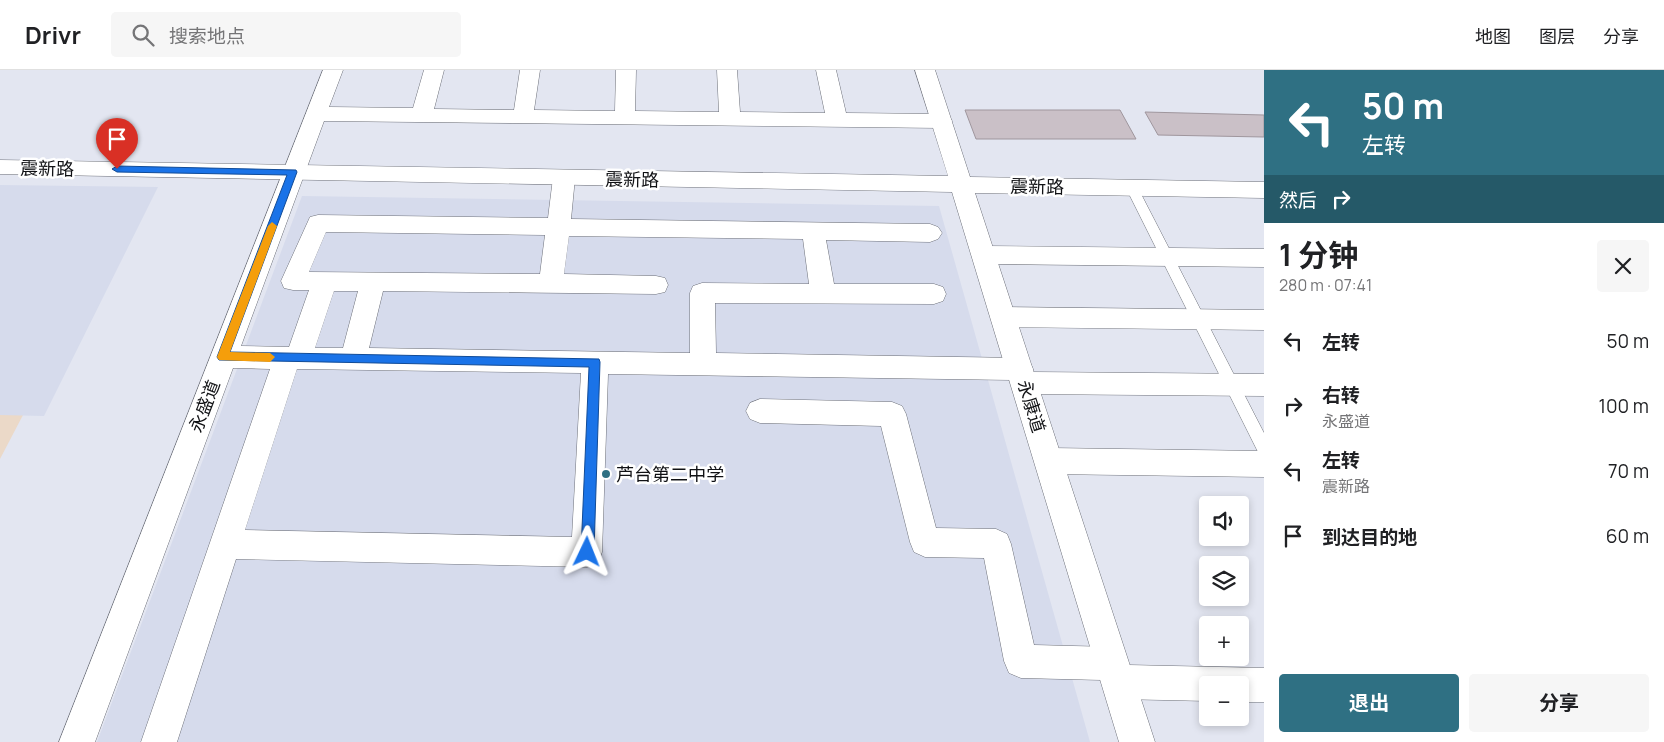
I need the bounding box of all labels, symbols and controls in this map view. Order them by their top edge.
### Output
search box [111,12,461,57]
text: Drivr [25,18,81,51]
icon: search [129,21,157,49]
text: 搜索地点 [169,23,245,49]
text: 地图 [1475,24,1511,48]
text: 图层 [1539,24,1575,48]
text: 分享 [1603,24,1639,48]
text: 50 m [1362,82,1444,130]
icon: left [1279,90,1344,155]
pin [96,118,138,169]
icon: arrive [103,125,131,153]
text: 左转 [1362,130,1406,160]
street label: 震新路 [20,156,74,180]
street label: 震新路 [605,167,659,191]
street label: 震新路 [1010,174,1064,198]
icon: right [1327,185,1355,213]
text: 然后 [1279,187,1317,213]
text: 1 分钟 [1279,234,1358,275]
button: close [1597,240,1649,292]
text: 280 m · 07:41 [1279,274,1372,296]
icon: left [1279,327,1307,355]
text: 50 m [1607,328,1649,354]
text: 左转 [1322,329,1360,355]
street label: 永盛道 [183,376,225,436]
street label: 永康道 [1013,377,1051,435]
text: 右转 [1322,382,1360,408]
icon: right [1279,392,1307,420]
text: 100 m [1598,393,1649,419]
text: 永盛道 [1322,410,1370,432]
text: 左转 [1322,447,1360,473]
icon: left [1279,457,1307,485]
text: 70 m [1608,458,1649,484]
place label: 芦台第二中学 [616,462,724,486]
marker: 芦台第二中学 [600,468,612,480]
text: 震新路 [1322,475,1370,497]
map controls [1199,496,1249,726]
button: sound [1199,496,1249,546]
icon: arrive [1279,522,1307,550]
text: 60 m [1606,523,1649,549]
text: 到达目的地 [1322,524,1417,550]
position arrow [560,525,612,577]
button: layers [1199,556,1249,606]
button: + [1199,616,1249,666]
button: 退出 [1279,674,1459,732]
button: 分享 [1469,674,1649,732]
button: − [1199,676,1249,726]

